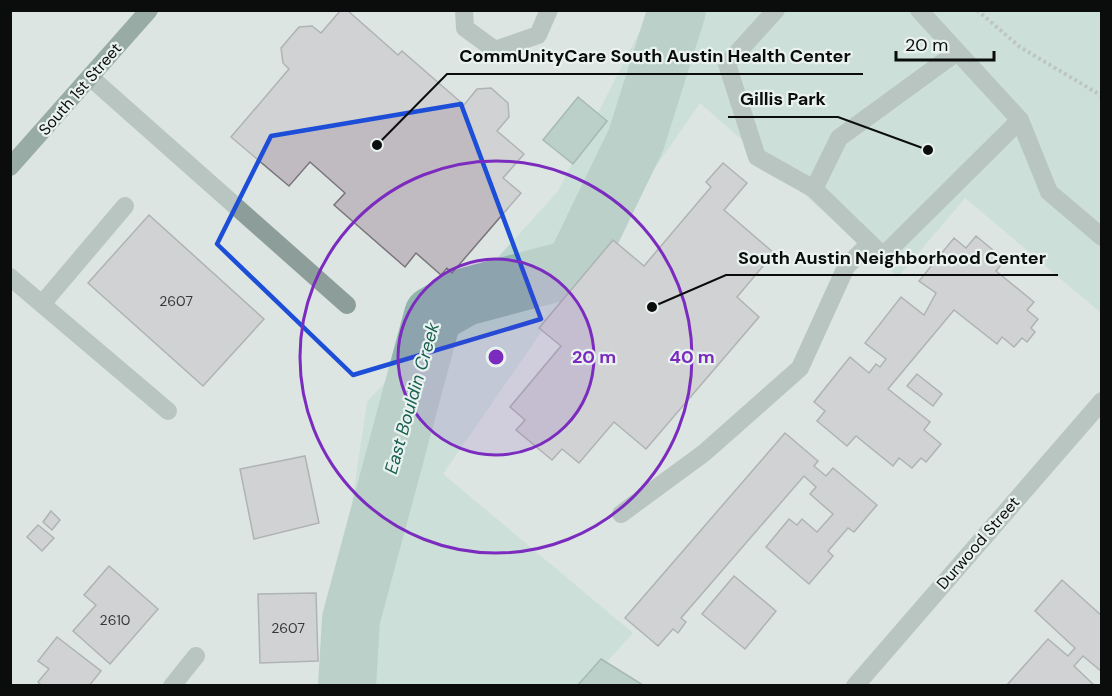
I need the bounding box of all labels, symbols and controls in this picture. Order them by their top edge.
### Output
scale bar [896,24,994,62]
text: 20 m [905,33,948,57]
street label: South 1st Street [34,38,126,140]
callout: CommUnityCare South Austin Health Center [447,38,863,74]
text: CommUnityCare South Austin Health Center [459,44,851,68]
callout: Gillis Park [728,81,838,117]
text: Gillis Park [740,87,827,111]
callout: South Austin Neighborhood Center [726,239,1058,275]
text: South Austin Neighborhood Center [738,246,1046,270]
house number: 2607 [159,292,193,310]
water label: East Bouldin Creek [379,319,445,477]
text: 20 m [572,345,616,369]
text: 40 m [669,345,715,369]
centre of rings [486,347,506,367]
street label: Durwood Street [932,492,1024,594]
house number: 2610 [100,611,130,629]
house number: 2607 [271,619,305,637]

